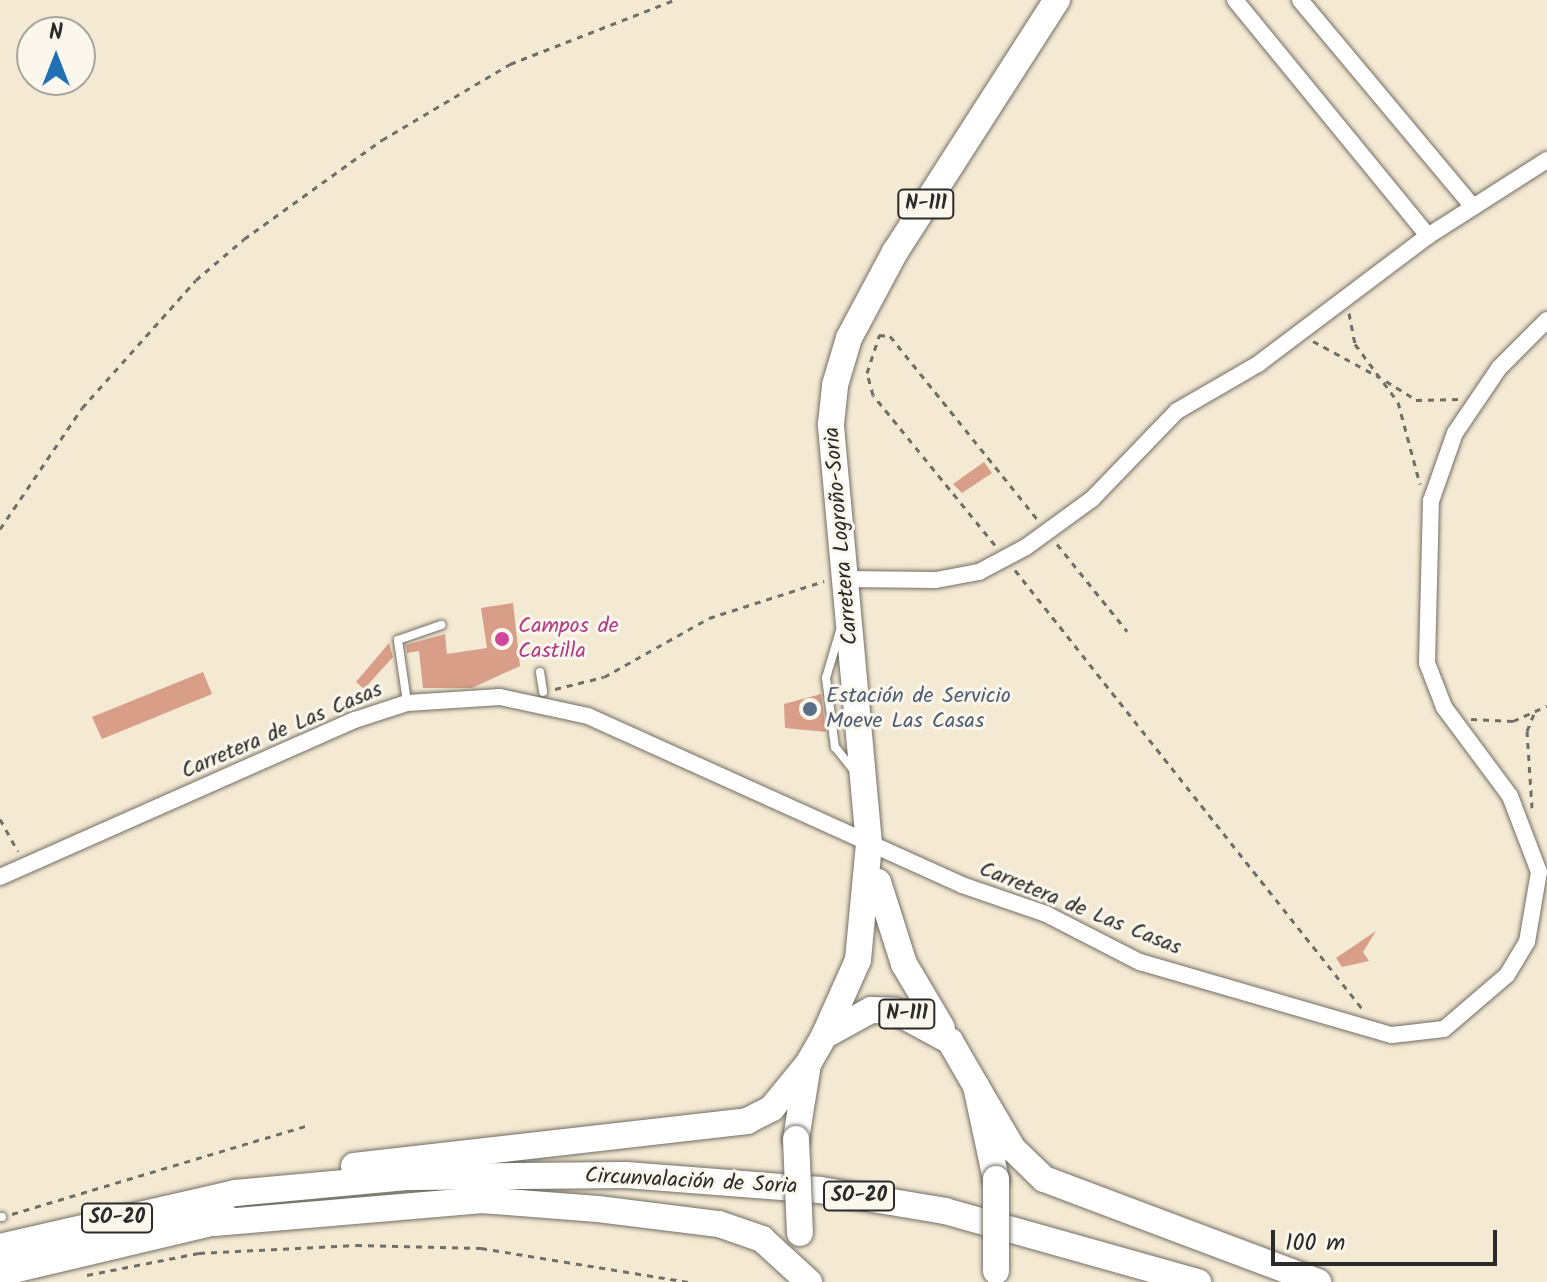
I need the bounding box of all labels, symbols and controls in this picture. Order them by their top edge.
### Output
north arrow [16,16,96,96]
text: N [49,16,63,51]
road number: N-111 [896,188,956,220]
street label: Carretera Logroño-Soria [819,426,865,646]
place label: Campos de Castilla [518,613,619,664]
marker: Campos de Castilla [493,630,511,648]
street label: Carretera de Las Casas [178,677,386,785]
place label: Estación de Servicio Moeve Las Casas [826,683,1011,734]
marker: Estación de Servicio Moeve Las Casas [801,700,819,718]
street label: Carretera de Las Casas [975,856,1185,962]
road number: N-111 [877,998,937,1030]
street label: Circunvalación de Soria [584,1163,798,1201]
road number: SO-20 [823,1180,895,1212]
road number: SO-20 [81,1202,153,1234]
scale bar [1275,1214,1501,1264]
text: 100 m [1285,1224,1345,1263]

